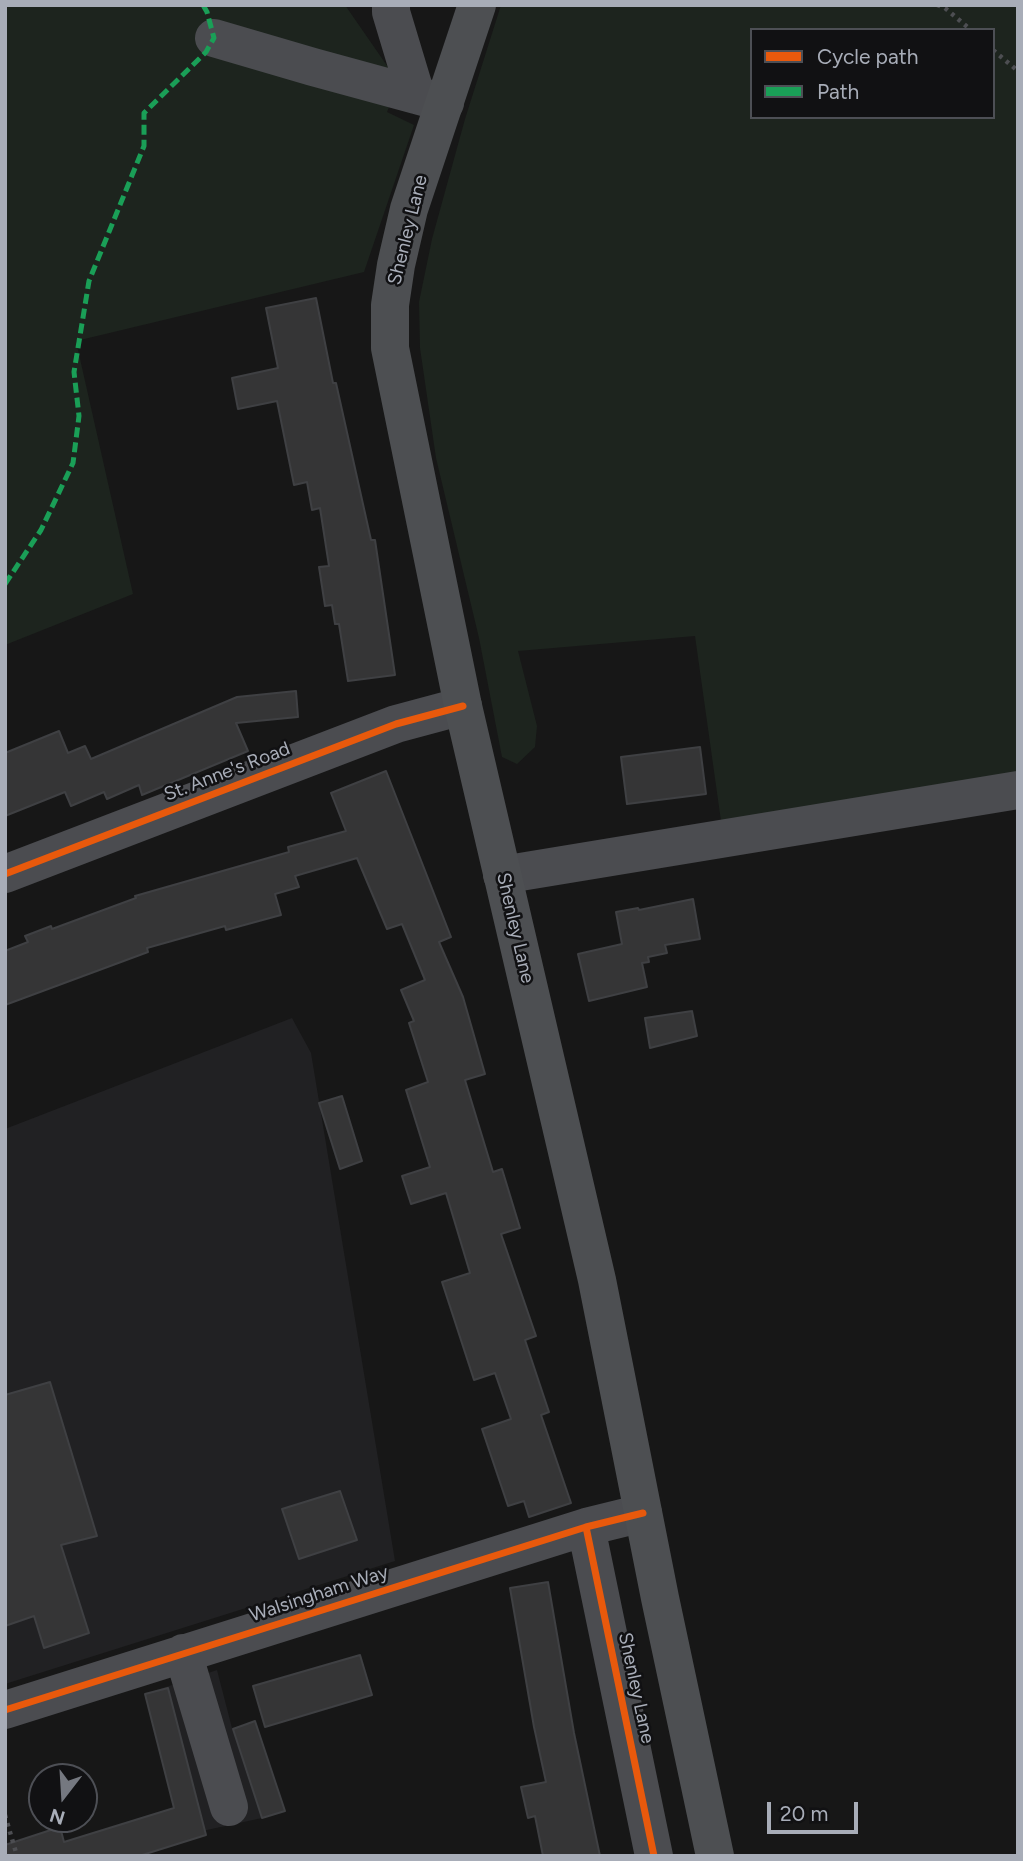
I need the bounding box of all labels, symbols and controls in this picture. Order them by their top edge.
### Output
legend [750,28,995,119]
text: Cycle path [817,44,918,69]
text: Path [817,79,859,104]
street label: Shenley Lane [383,173,433,287]
street label: St. Anne's Road [161,738,293,806]
street label: Shenley Lane [491,870,539,986]
street label: Walsingham Way [247,1561,391,1627]
street label: Shenley Lane [613,1630,659,1746]
north arrow [28,1763,98,1833]
scale bar [771,1787,862,1831]
text: 20 m [780,1801,828,1826]
text: N [47,1804,68,1830]

